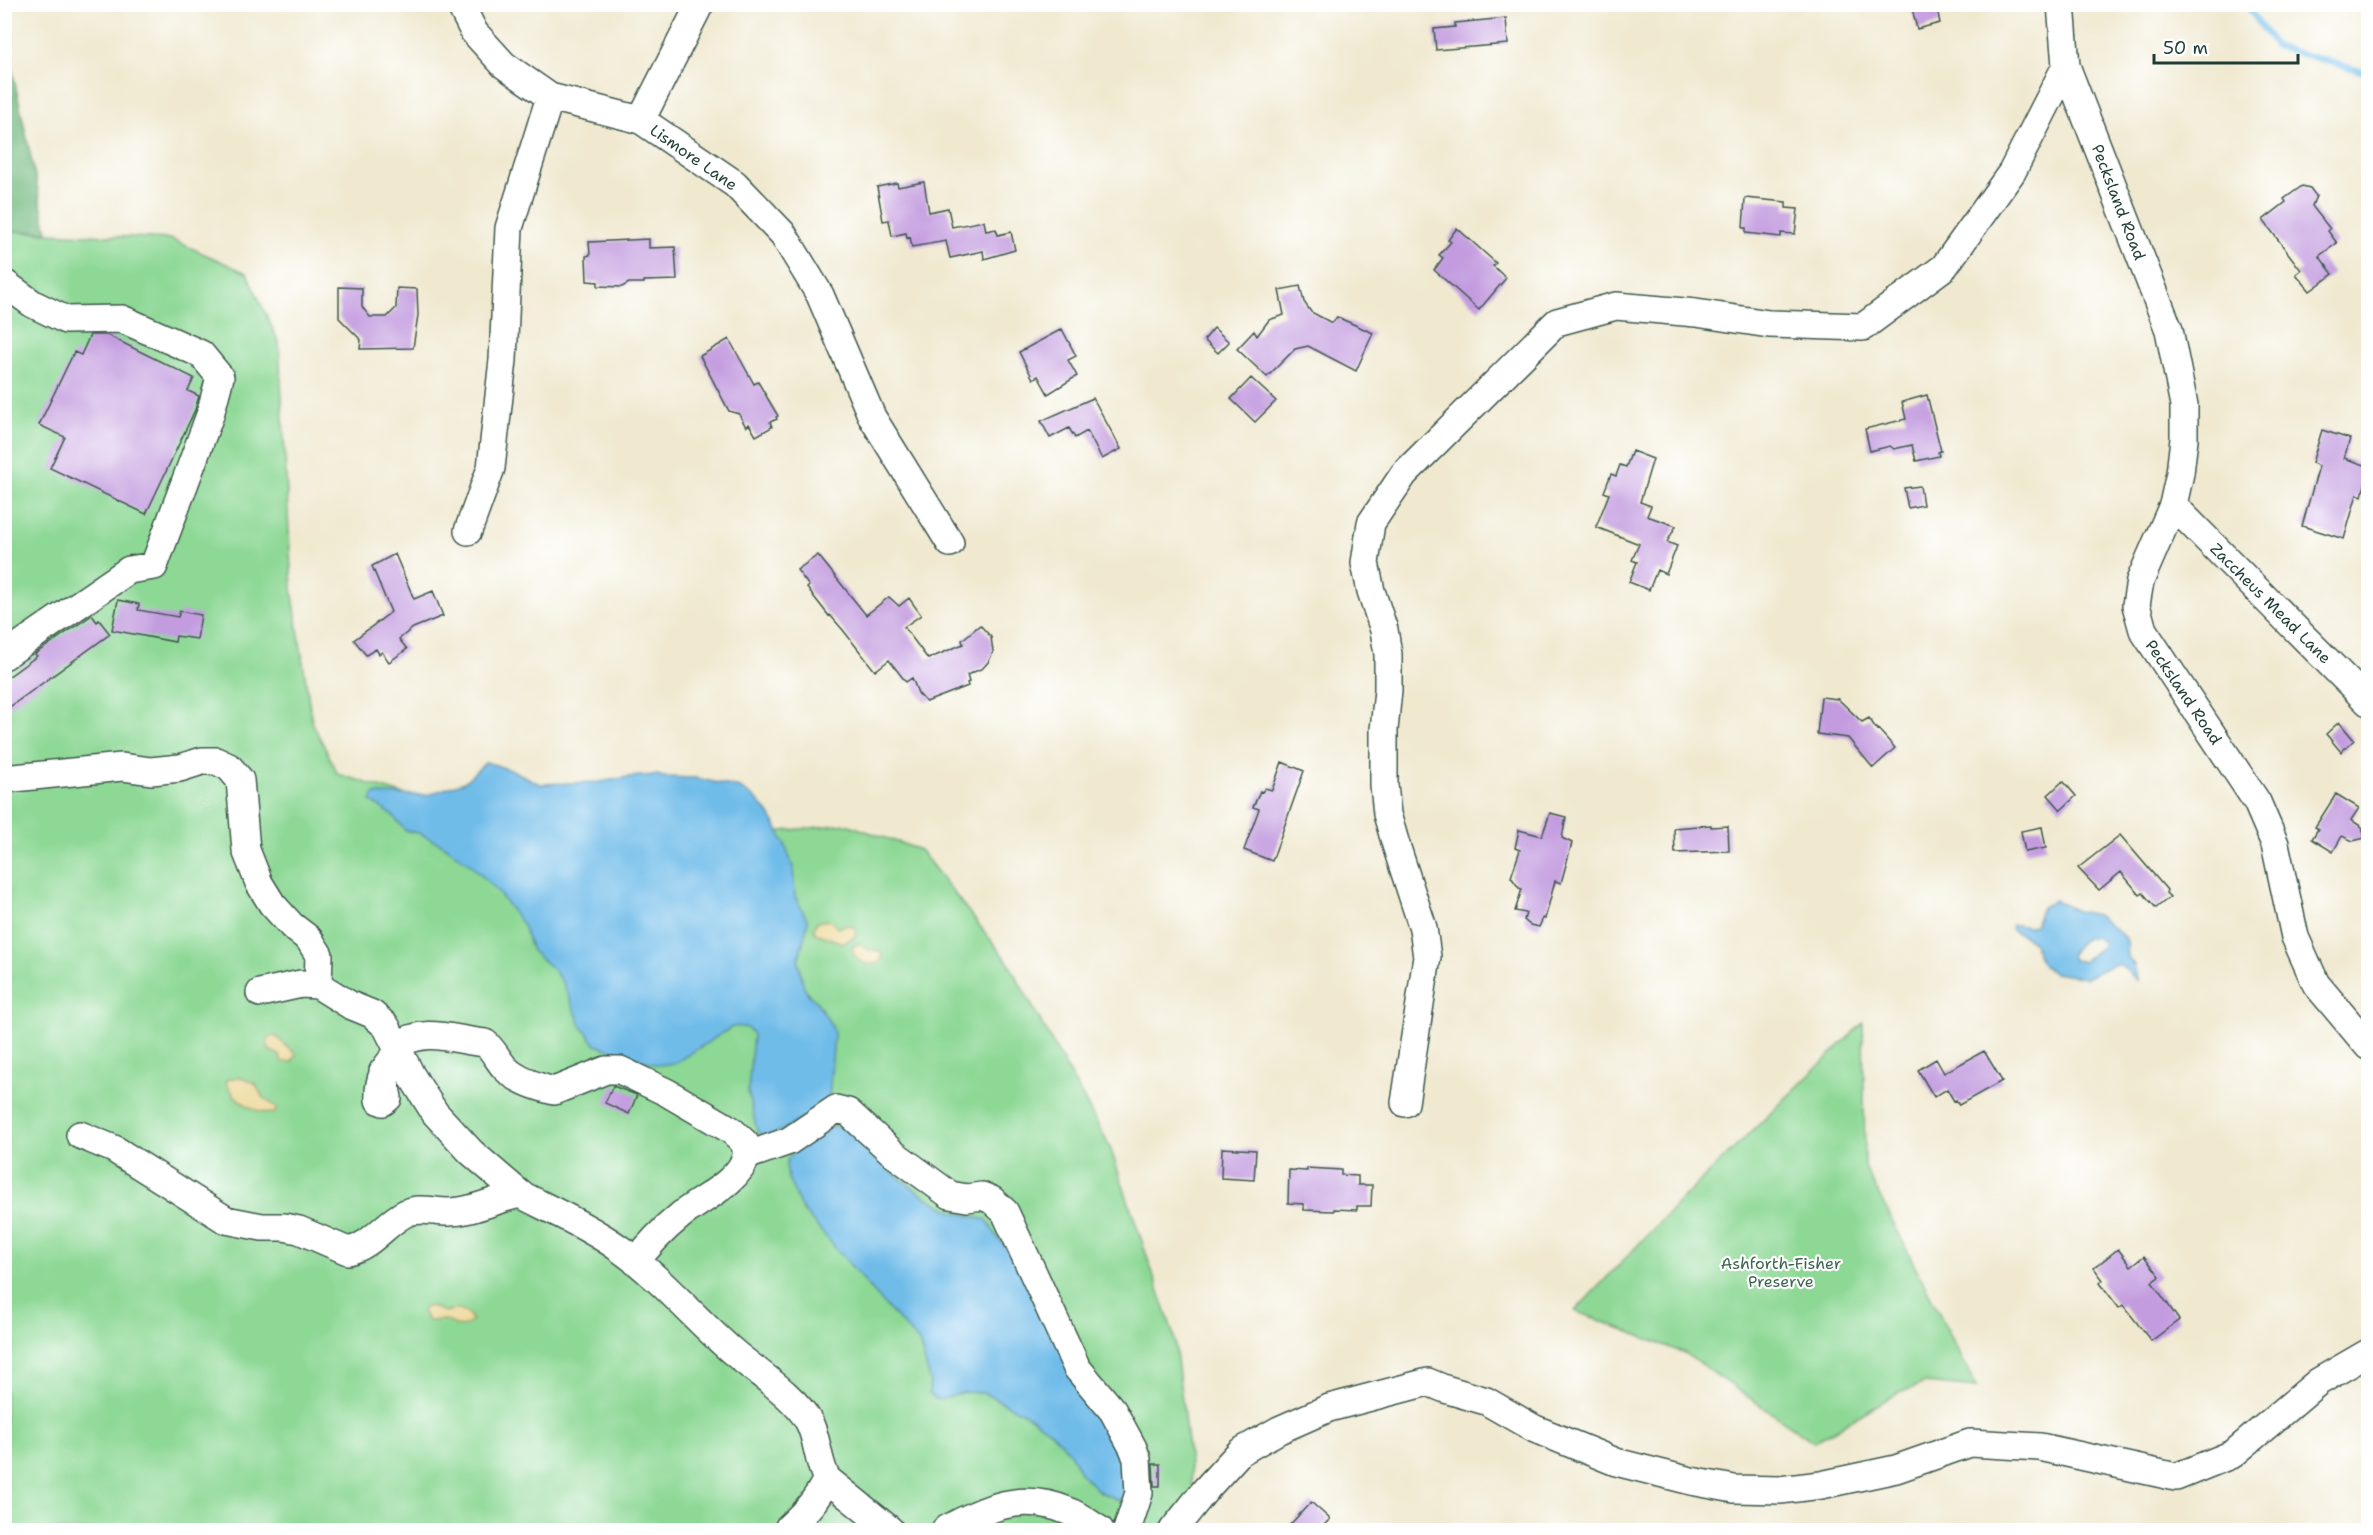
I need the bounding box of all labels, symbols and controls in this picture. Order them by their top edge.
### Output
scale bar [2154,27,2298,65]
text: 50 m [2163,36,2208,60]
street label: Lismore Lane [646,120,741,195]
street label: Pecksland Road [2087,141,2150,263]
street label: Zaccheus Mead Lane [2206,538,2336,668]
street label: Pecksland Road [2141,636,2226,749]
park label: Ashforth-Fisher Preserve [1721,1253,1841,1292]

